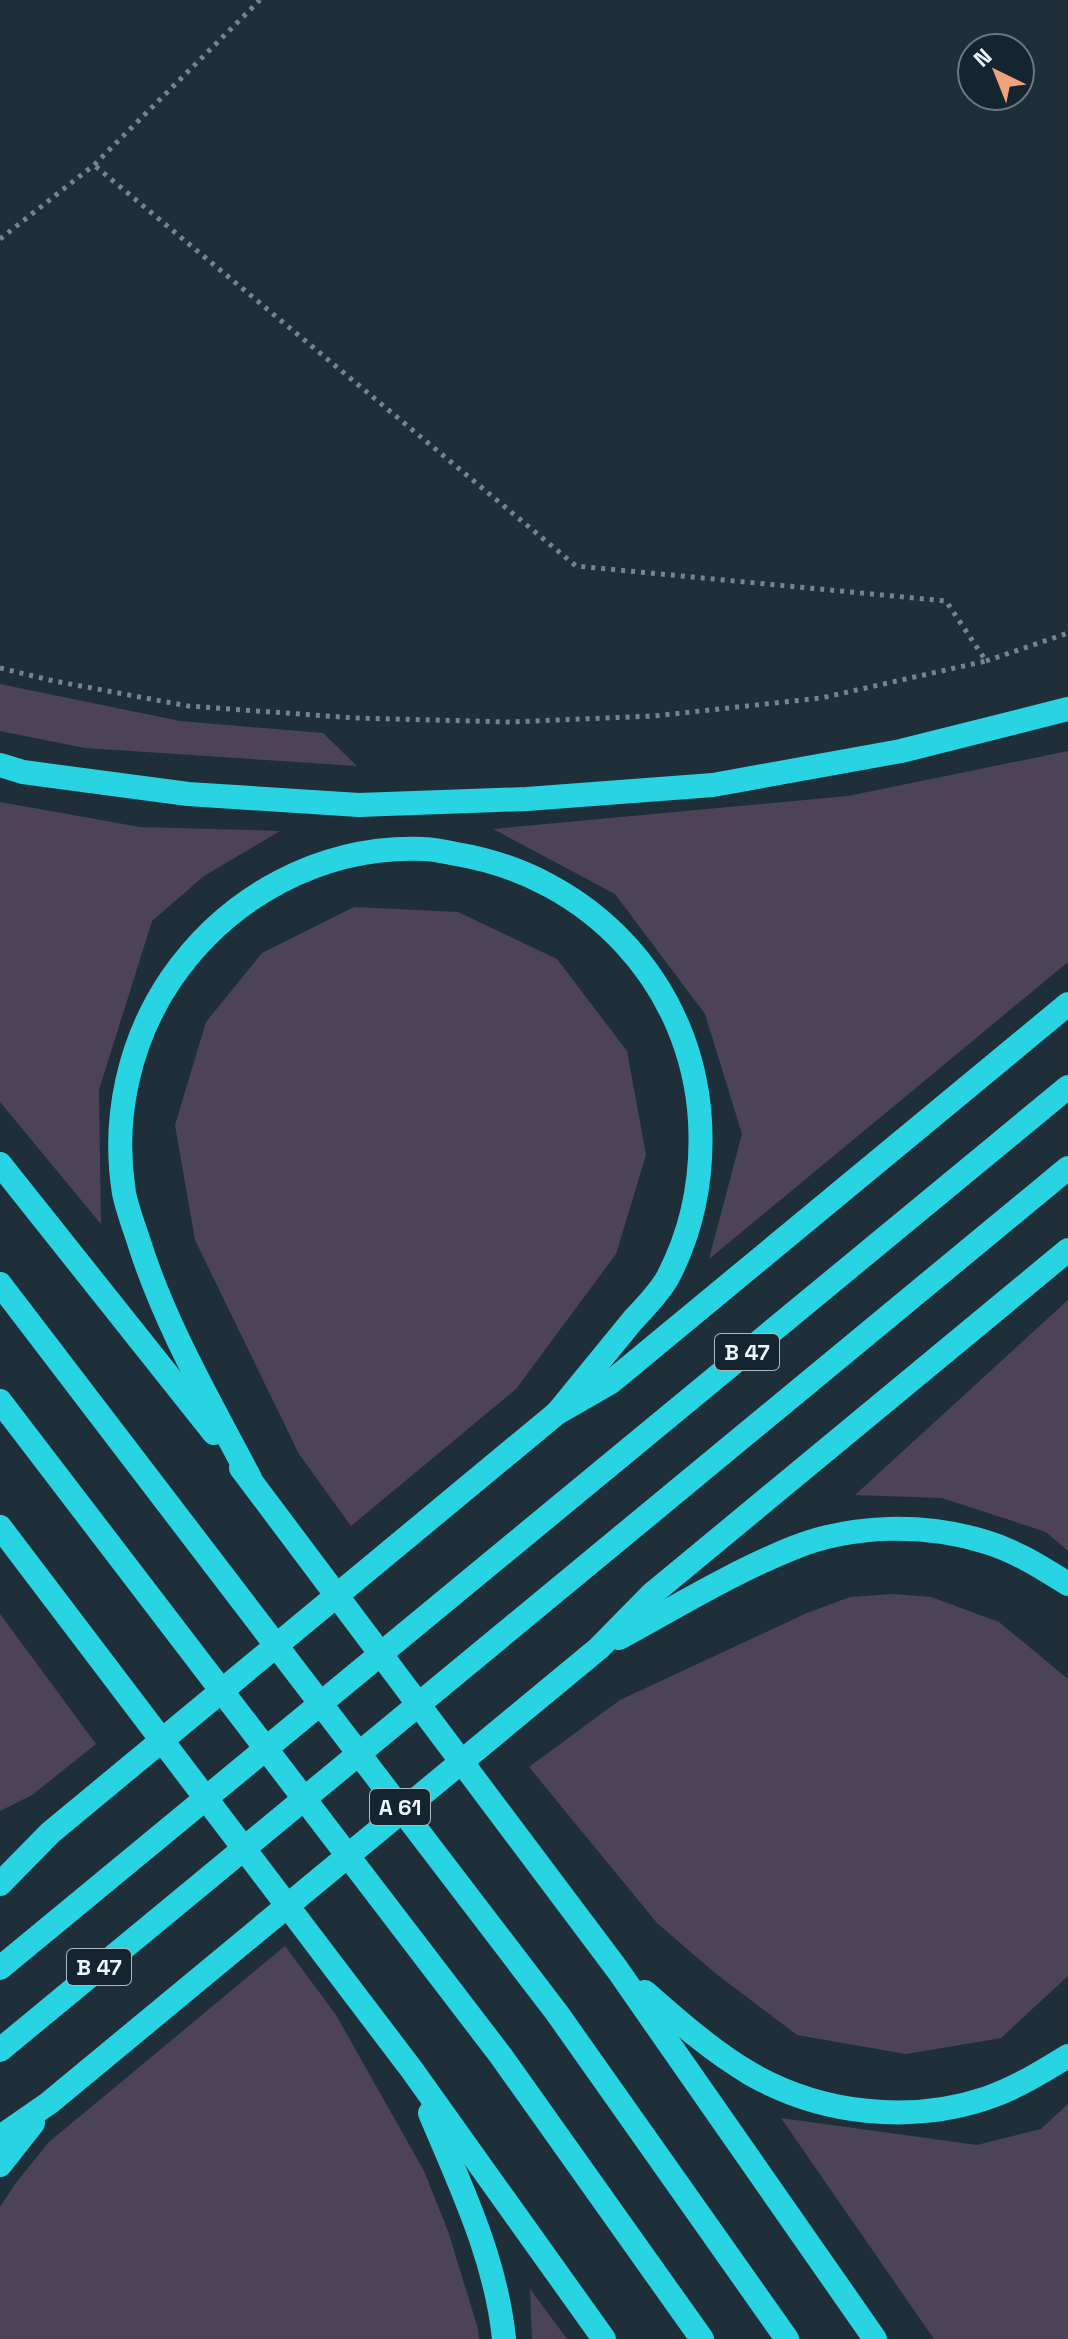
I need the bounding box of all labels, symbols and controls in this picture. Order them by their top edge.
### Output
north arrow [956,32,1036,112]
text: N [967,42,997,73]
road number: B 47 [715,1334,779,1370]
road number: A 61 [370,1789,430,1825]
road number: B 47 [67,1949,131,1985]

